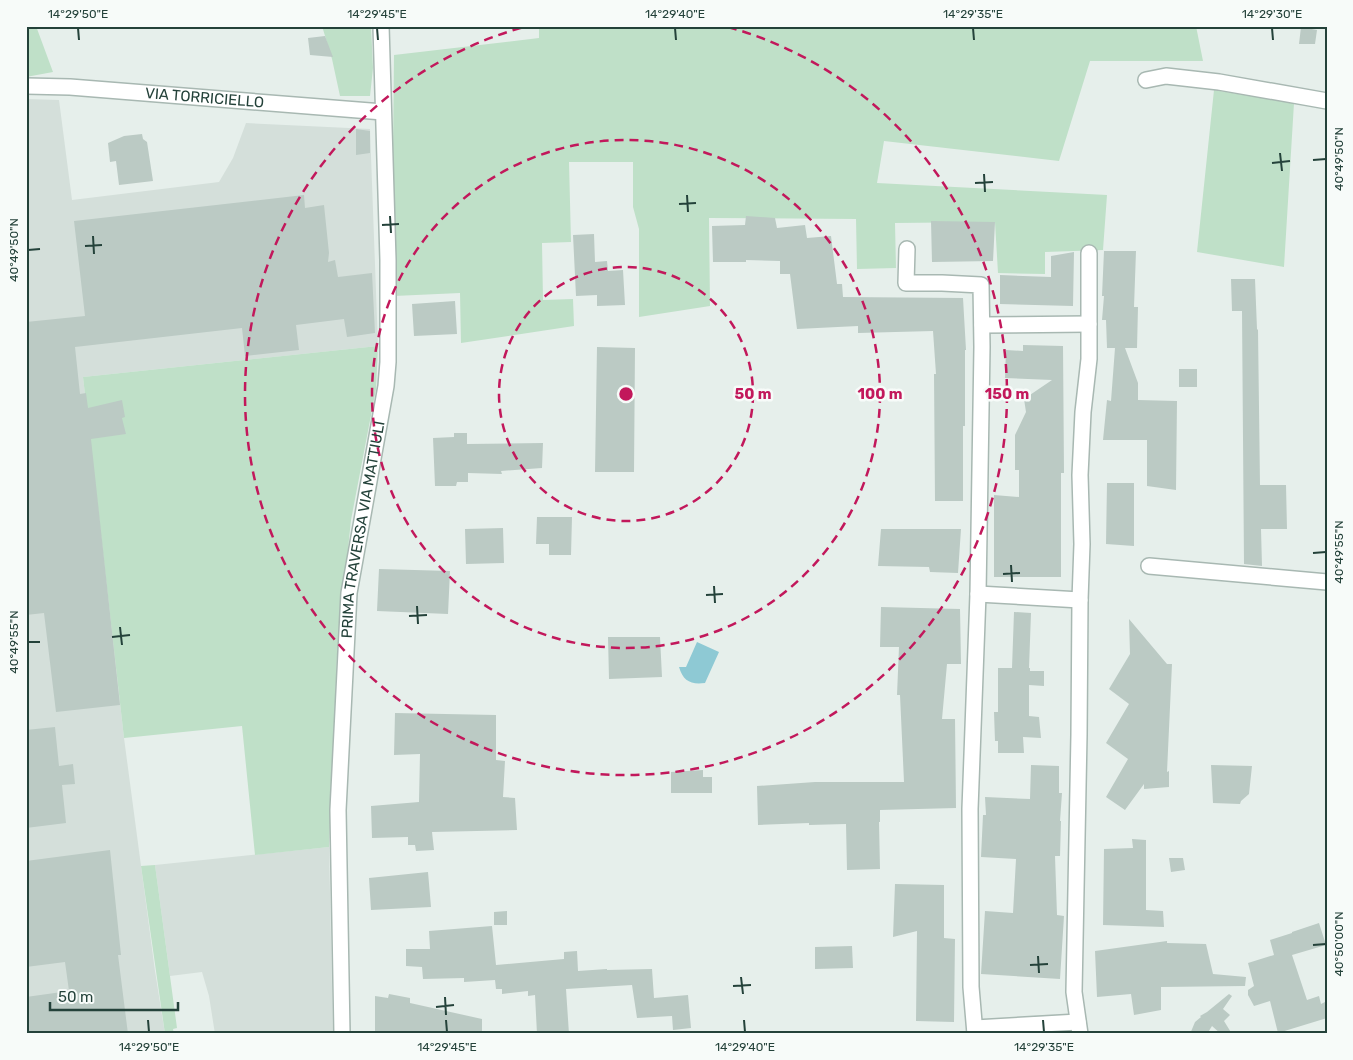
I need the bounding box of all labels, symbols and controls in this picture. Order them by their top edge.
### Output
text: 14°29'50"E [48,7,108,21]
text: 14°29'45"E [347,7,407,21]
text: 14°29'40"E [645,7,705,21]
text: 14°29'35"E [943,7,1003,21]
text: 14°29'30"E [1242,7,1302,21]
street label: VIA TORRICIELLO [144,84,265,111]
text: 40°49'50"N [1332,127,1346,191]
text: 40°49'50"N [7,218,21,282]
centre of rings [617,385,635,403]
text: 50 m [735,385,771,403]
text: 100 m [858,385,902,403]
text: 150 m [985,385,1029,403]
street label: PRIMA TRAVERSA VIA MATTIULI [338,420,389,639]
text: 40°49'55"N [1332,520,1346,584]
text: 40°49'55"N [7,610,21,674]
text: 40°50'00"N [1332,911,1346,977]
scale bar [50,980,178,1012]
text: 50 m [58,988,93,1006]
text: 14°29'50"E [119,1040,179,1054]
text: 14°29'45"E [417,1040,477,1054]
text: 14°29'40"E [715,1040,775,1054]
text: 14°29'35"E [1014,1040,1074,1054]

